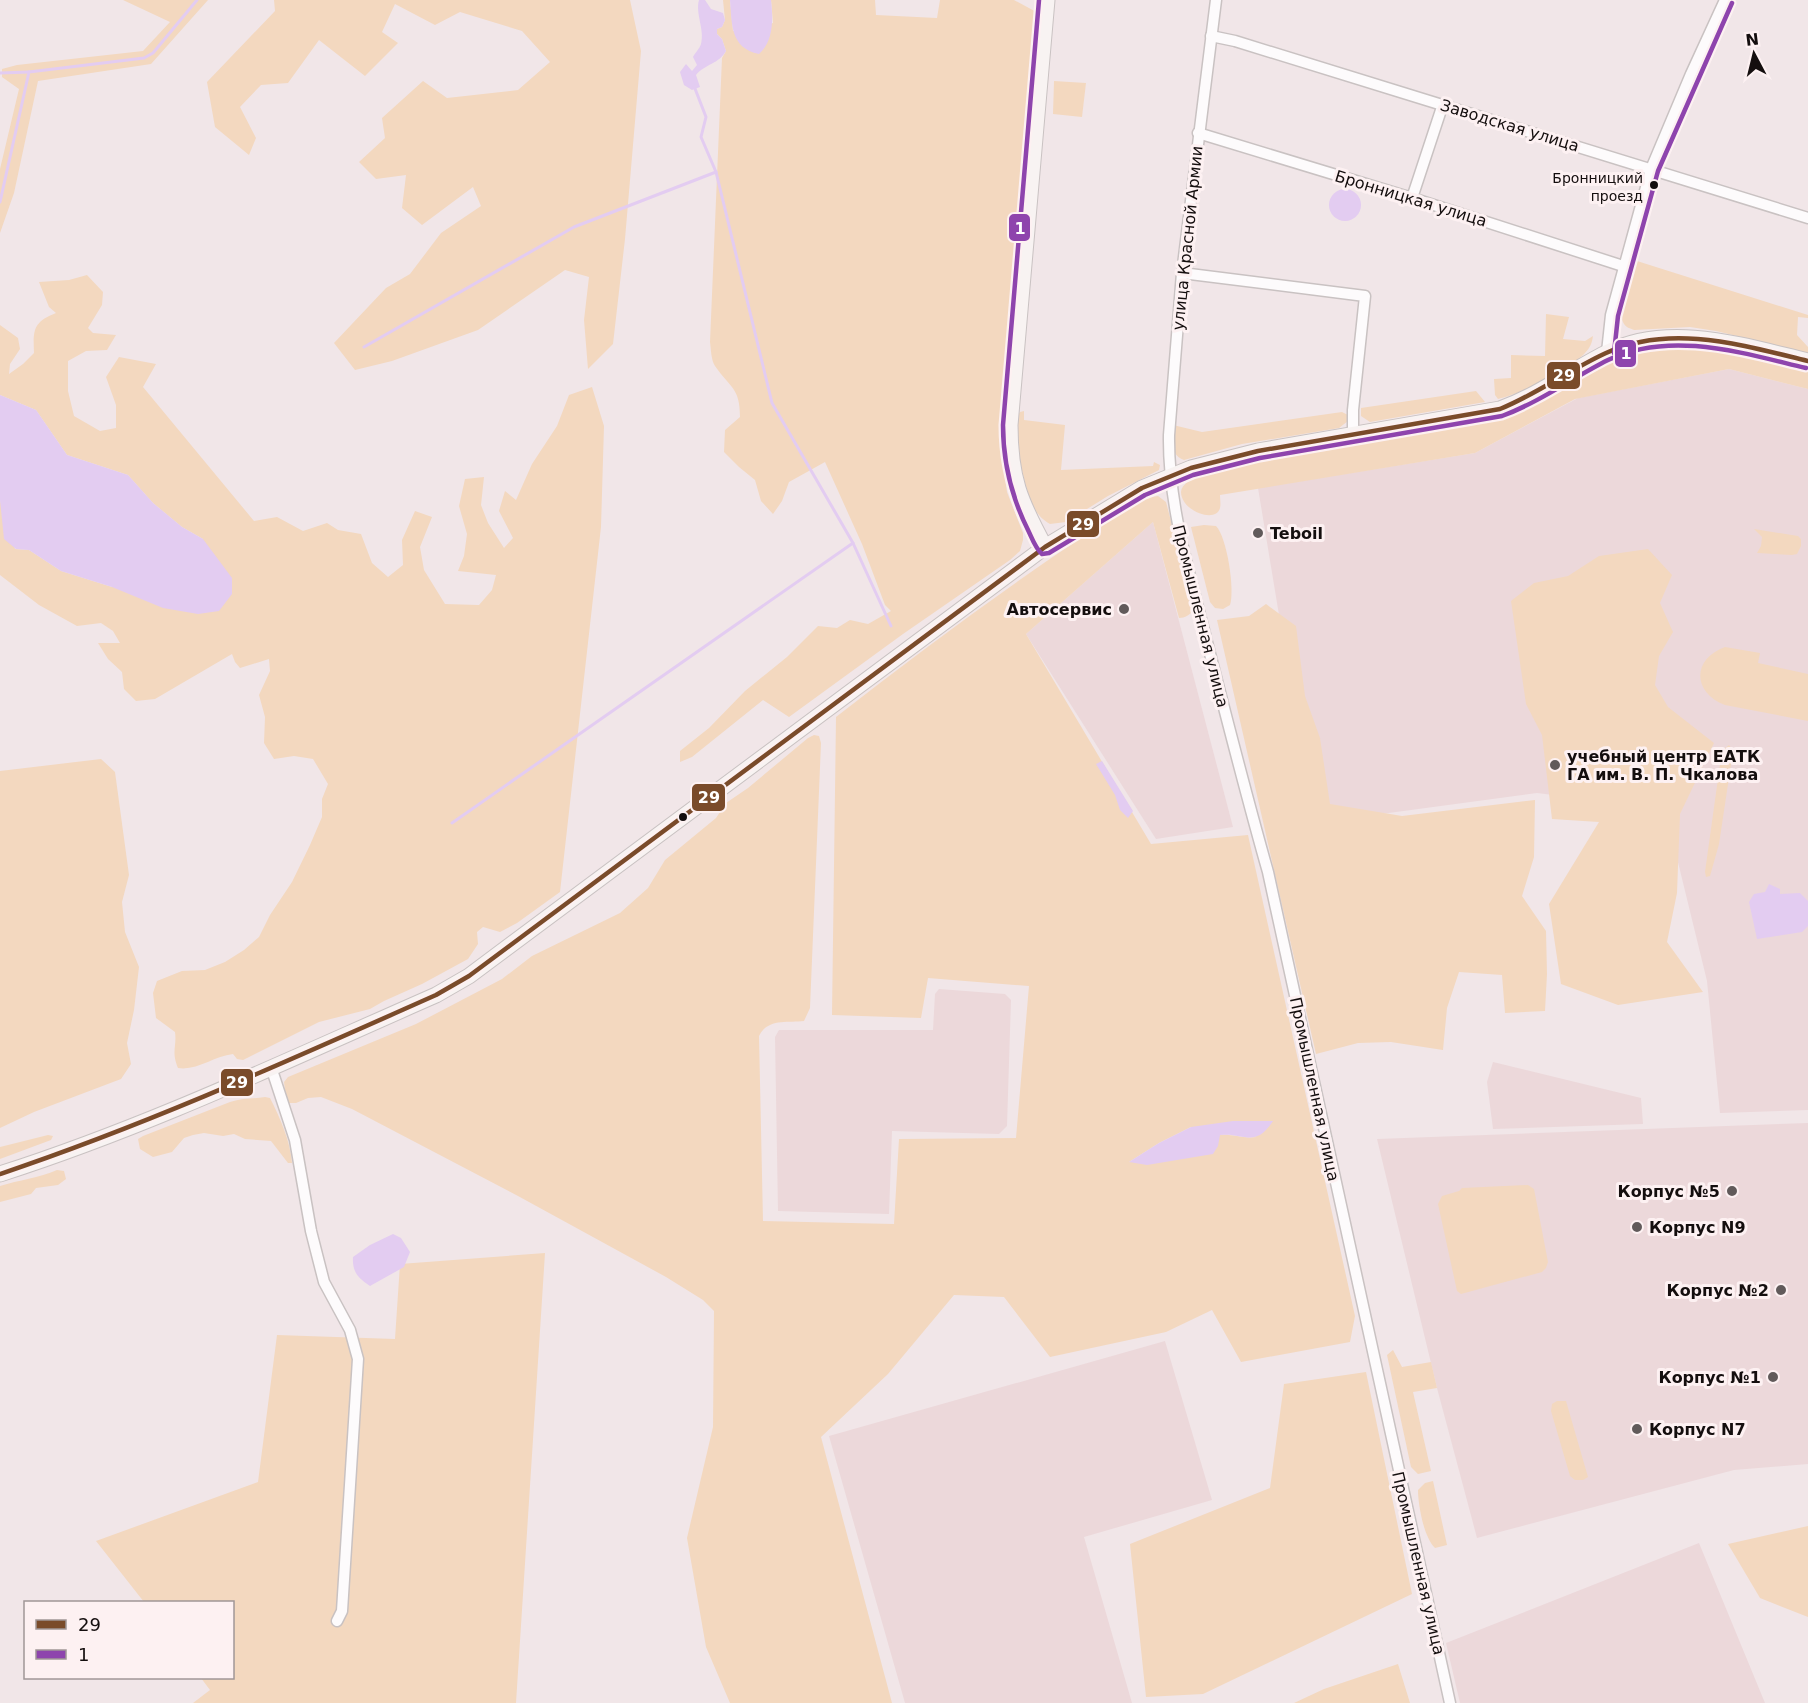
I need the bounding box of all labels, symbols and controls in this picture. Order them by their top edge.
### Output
north arrow [1724,24,1784,84]
text: N [1744,29,1760,50]
street label: Заводская улица [1438,95,1582,156]
street label: улица Красной Армии [1168,145,1207,331]
street label: Бронницкая улица [1332,166,1489,231]
place label: Бронницкий проезд [1552,170,1643,204]
marker: Бронницкий проезд [1648,179,1660,191]
line badge: 1 [1008,213,1031,242]
text: 1 [1014,219,1026,238]
line badge: 1 [1614,339,1637,368]
text: 1 [1620,344,1632,363]
line badge: 29 [1546,361,1581,390]
text: 29 [1553,366,1575,385]
line badge: 29 [1066,510,1100,538]
text: 29 [1072,515,1094,534]
street label: Промышленная улица [1169,523,1232,709]
place label: Teboil [1270,524,1323,543]
marker: Teboil [1251,526,1265,540]
place label: Автосервис [1007,600,1112,619]
marker: Автосервис [1117,602,1131,616]
place label: учебный центр ЕАТК ГА им. В. П. Чкалова [1567,747,1760,784]
marker: учебный центр ЕАТК ГА им. В. П. Чкалова [1548,758,1562,772]
line badge: 29 [691,783,726,812]
text: 29 [698,788,720,807]
unlabelled marker [677,811,689,823]
street label: Промышленная улица [1286,995,1343,1183]
line badge: 29 [220,1068,254,1097]
text: 29 [226,1073,248,1092]
place label: Корпус №5 [1618,1182,1720,1201]
marker: Корпус №5 [1725,1184,1739,1198]
place label: Корпус N9 [1649,1218,1746,1237]
marker: Корпус N9 [1630,1220,1644,1234]
place label: Корпус №2 [1667,1281,1769,1300]
marker: Корпус №2 [1774,1283,1788,1297]
place label: Корпус №1 [1659,1368,1761,1387]
marker: Корпус №1 [1766,1370,1780,1384]
place label: Корпус N7 [1649,1420,1746,1439]
marker: Корпус N7 [1630,1422,1644,1436]
street label: Промышленная улица [1388,1470,1449,1657]
legend [24,1601,234,1679]
text: 29 [78,1614,101,1635]
text: 1 [78,1644,89,1665]

